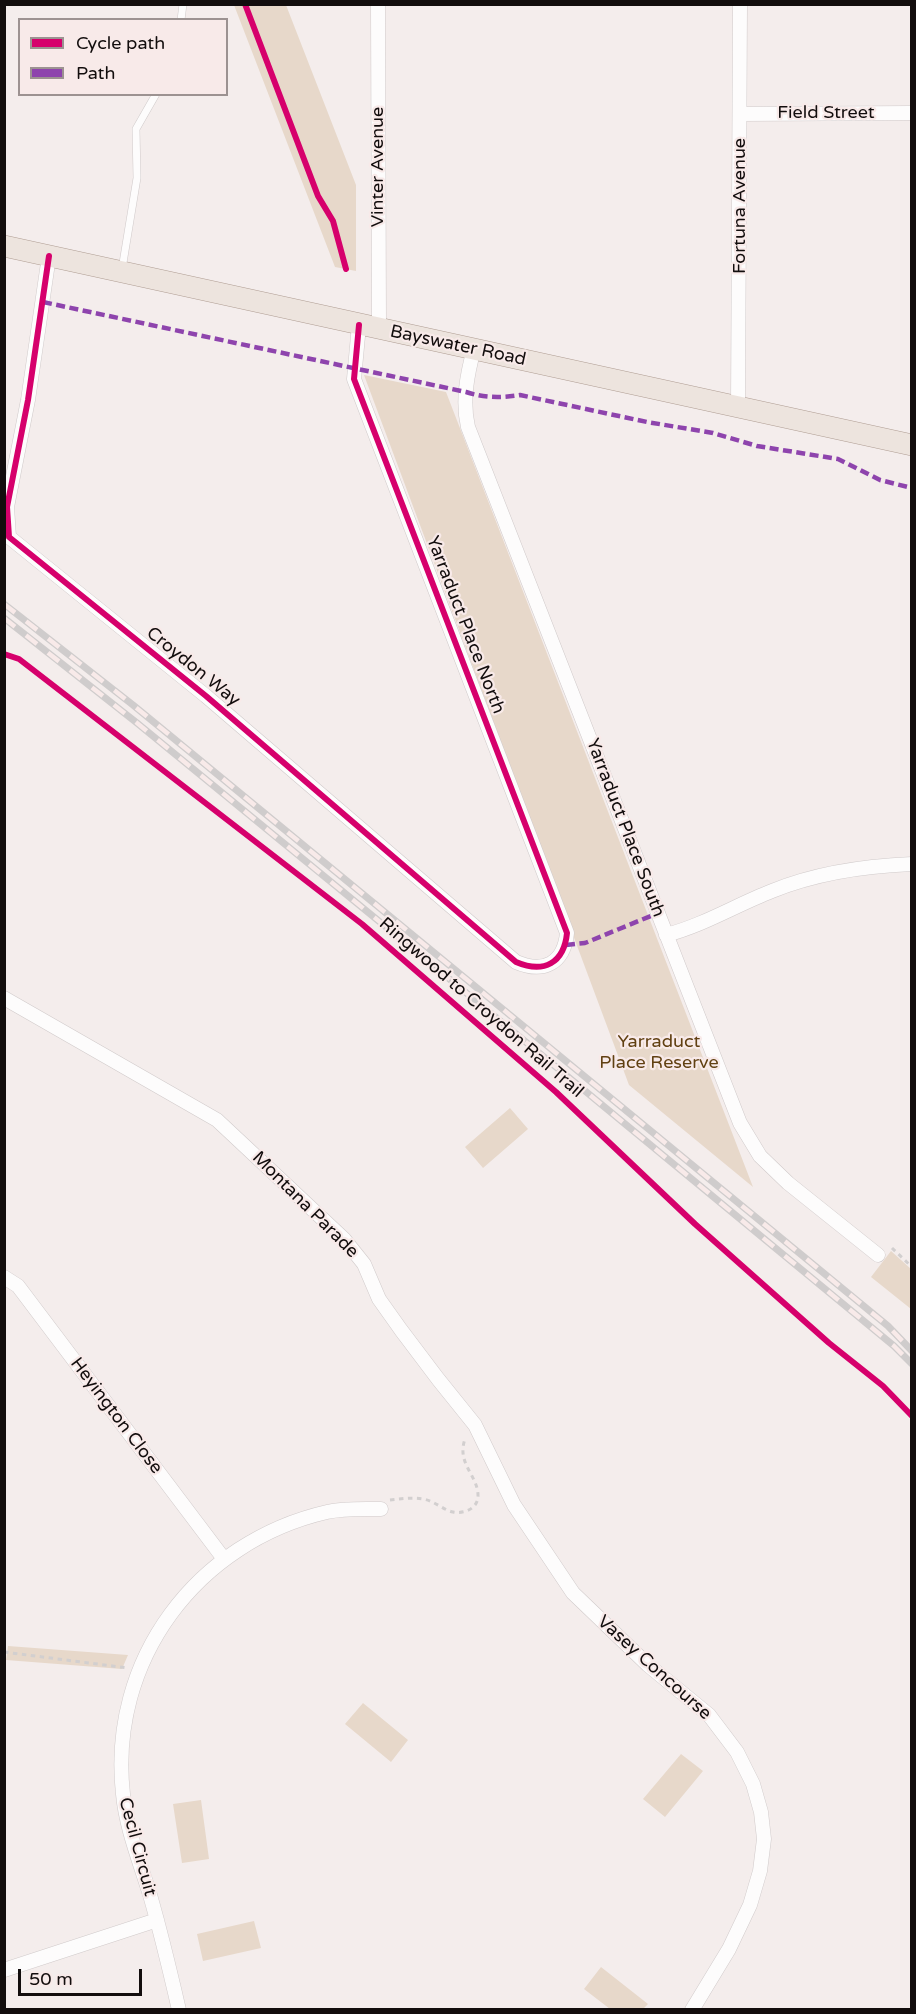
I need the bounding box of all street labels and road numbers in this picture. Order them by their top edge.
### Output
street label: Field Street [777,102,875,124]
street label: Vinter Avenue [367,107,389,227]
street label: Fortuna Avenue [729,138,751,274]
street label: Bayswater Road [388,321,528,371]
street label: Yarraduct Place North [421,533,509,717]
street label: Croydon Way [142,623,244,711]
street label: Yarraduct Place South [581,736,669,920]
street label: Ringwood to Croydon Rail Trail [374,913,588,1103]
street label: Montana Parade [247,1147,363,1263]
street label: Heyington Close [65,1354,167,1478]
street label: Vasey Concourse [593,1611,715,1725]
street label: Cecil Circuit [113,1795,161,1899]

